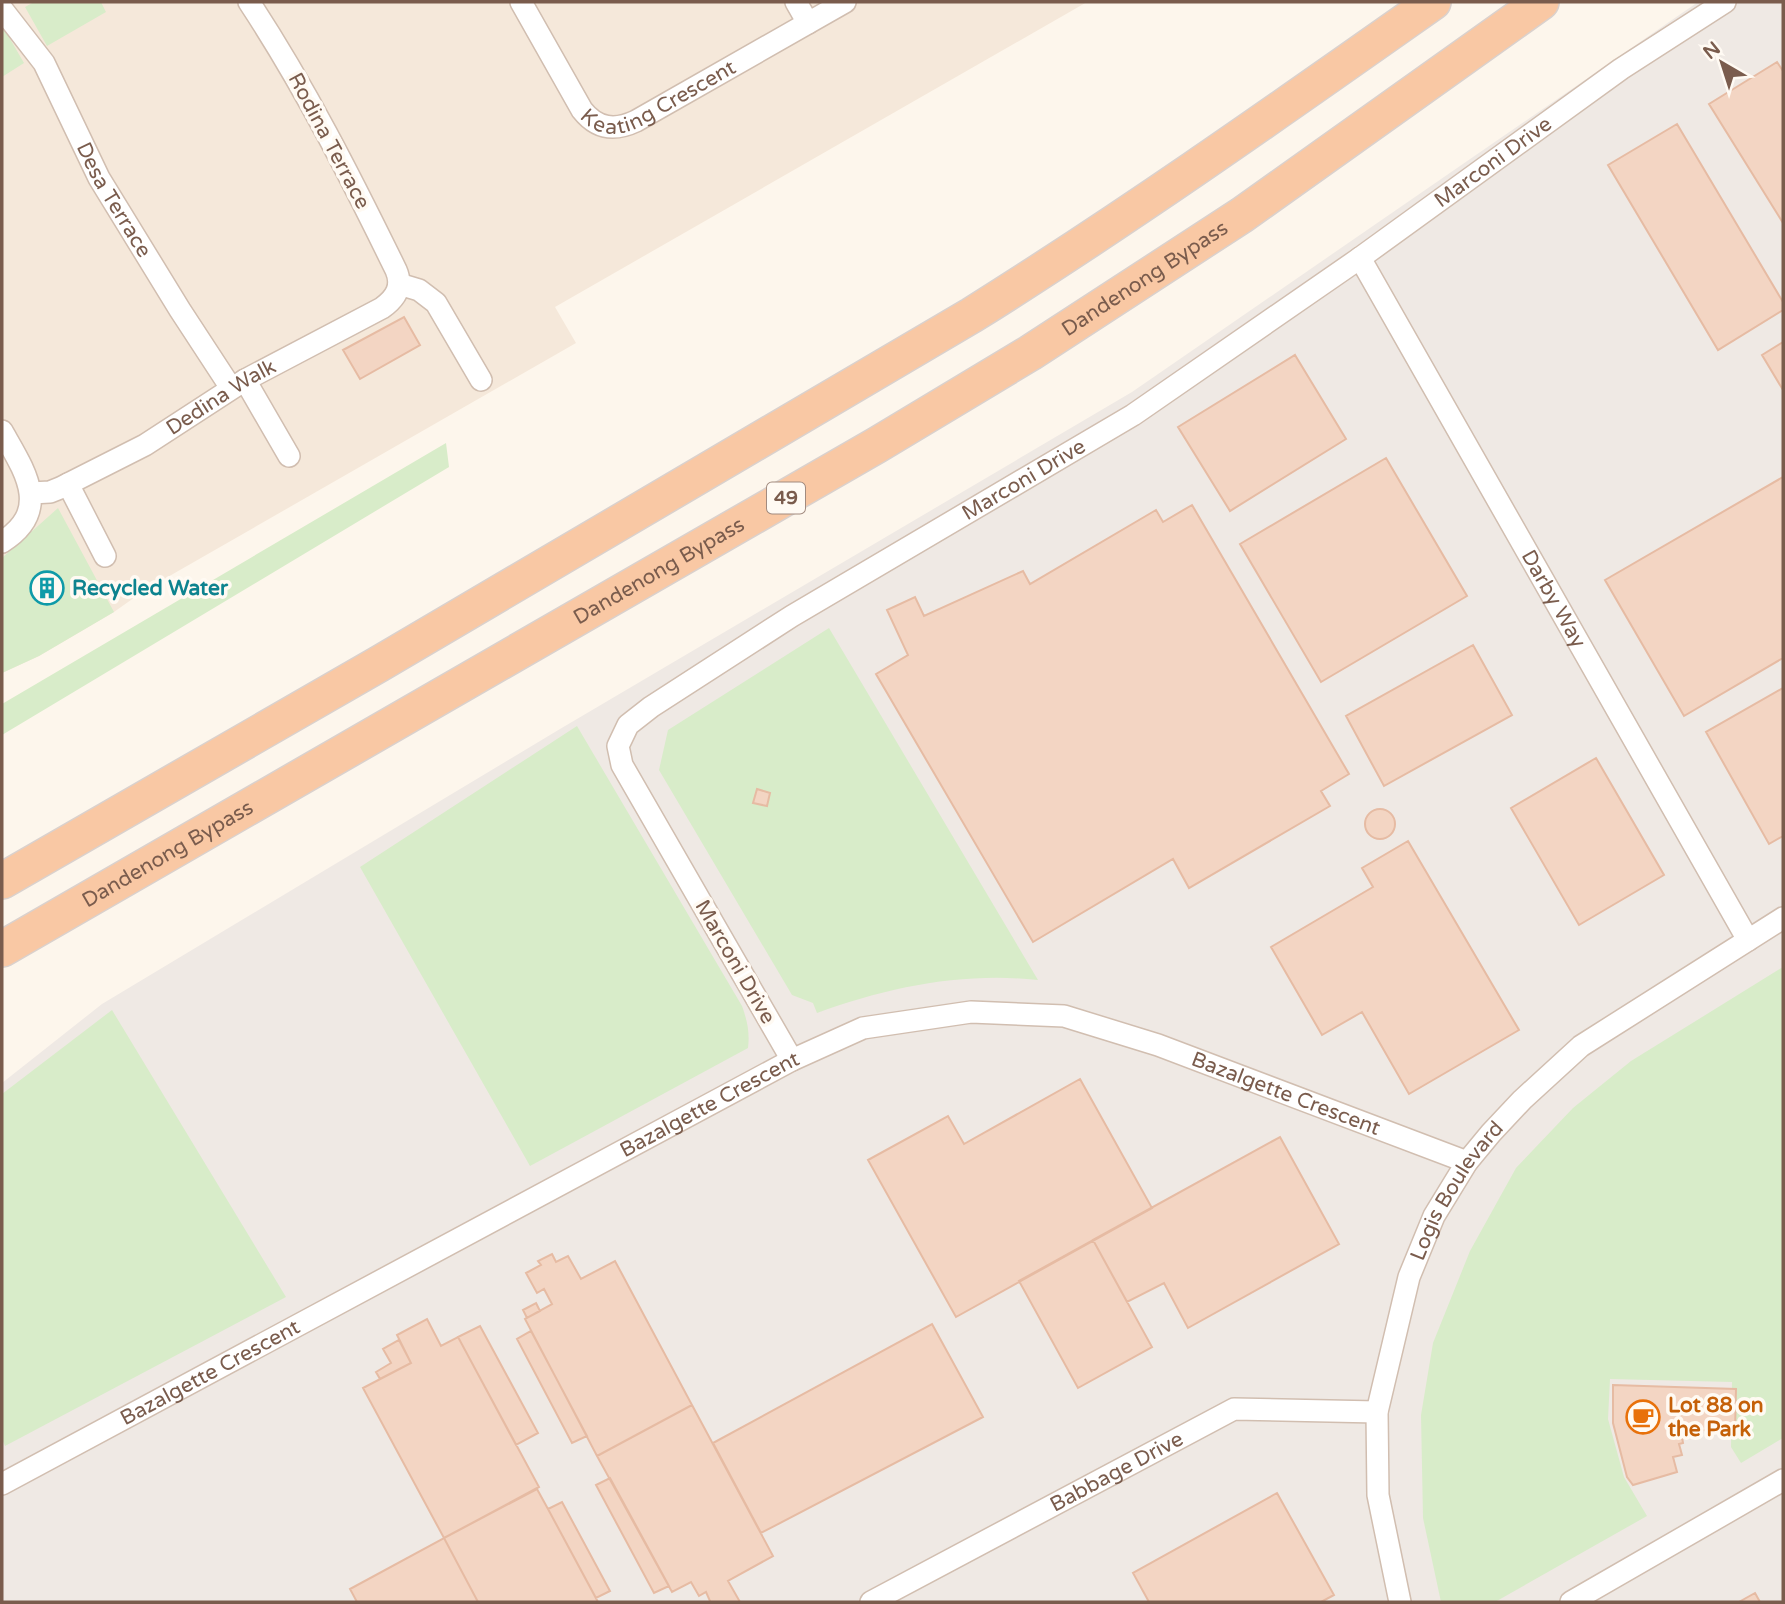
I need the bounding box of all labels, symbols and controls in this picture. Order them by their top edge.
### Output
north arrow [1687,28,1757,98]
text: N [1699,37,1725,64]
street label: Keating Crescent [575,54,740,140]
street label: Rodina Terrace [283,69,375,213]
street label: Marconi Drive [1429,111,1557,213]
street label: Desa Terrace [71,138,157,262]
street label: Dandenong Bypass [1057,215,1232,342]
street label: Dedina Walk [161,354,280,440]
street label: Marconi Drive [957,433,1090,526]
road number: 49 [767,482,805,513]
street label: Dandenong Bypass [569,512,749,630]
street label: Darby Way [1516,545,1592,652]
building icon: Recycled Water [28,569,66,607]
place label: Recycled Water [72,576,229,601]
street label: Dandenong Bypass [78,795,257,913]
street label: Marconi Drive [689,896,781,1028]
street label: Bazalgette Crescent [615,1046,803,1163]
street label: Bazalgette Crescent [1188,1046,1384,1141]
street label: Logis Boulevard [1405,1116,1508,1264]
street label: Bazalgette Crescent [116,1314,304,1431]
place label: Lot 88 on the Park [1668,1393,1764,1442]
cafe icon: Lot 88 on the Park [1624,1398,1662,1436]
street label: Babbage Drive [1046,1426,1187,1517]

